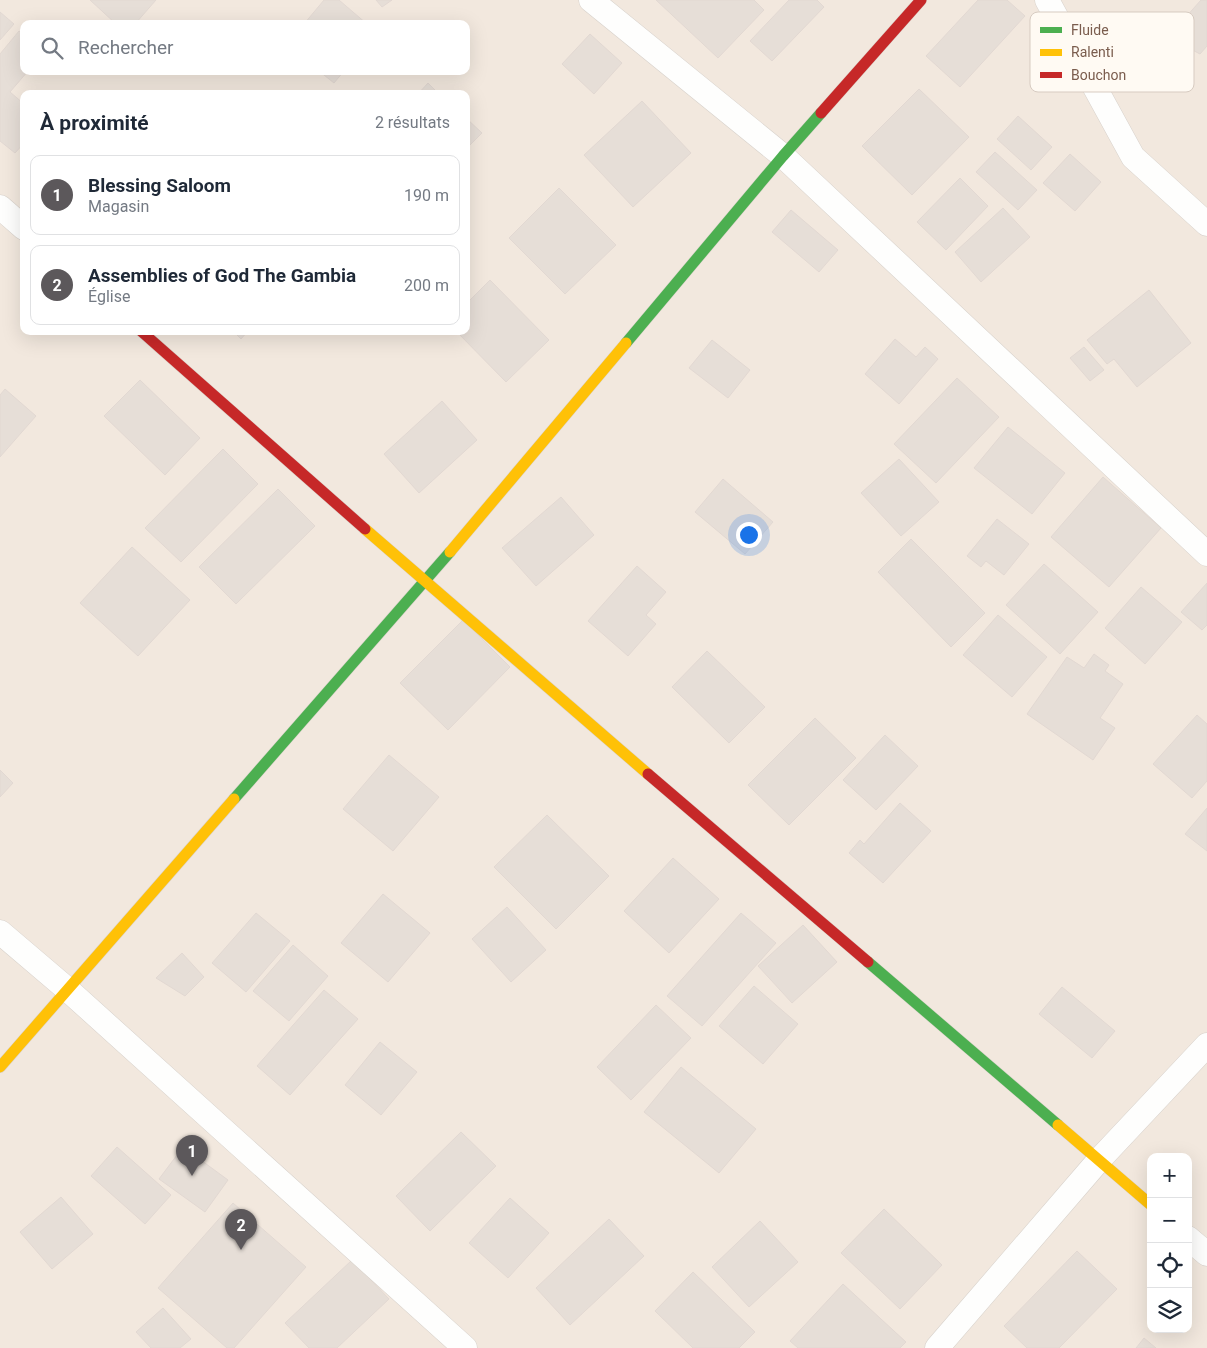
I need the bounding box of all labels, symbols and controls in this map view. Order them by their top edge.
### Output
legend [1030,12,1194,92]
search box [20,20,470,75]
text: Fluide [1071,22,1109,38]
icon: search [38,34,66,62]
text: Rechercher [78,36,173,59]
text: Ralenti [1071,44,1114,60]
text: Bouchon [1071,67,1126,83]
text: À proximité [40,111,149,135]
text: 2 résultats [375,113,450,132]
text: Blessing Saloom [88,174,231,197]
text: 1 [52,186,62,205]
text: 190 m [404,186,449,205]
text: Magasin [88,197,149,216]
text: Assemblies of God The Gambia [88,264,356,287]
text: 2 [52,276,62,295]
text: 200 m [404,276,449,295]
text: Église [88,287,130,306]
your location [736,522,762,548]
pin: 1 [176,1135,208,1176]
map controls [1147,1153,1192,1333]
button: + [1147,1153,1192,1198]
button: − [1147,1198,1192,1243]
pin: 2 [225,1209,257,1250]
button: locate [1147,1243,1192,1288]
button: layers [1147,1288,1192,1333]

